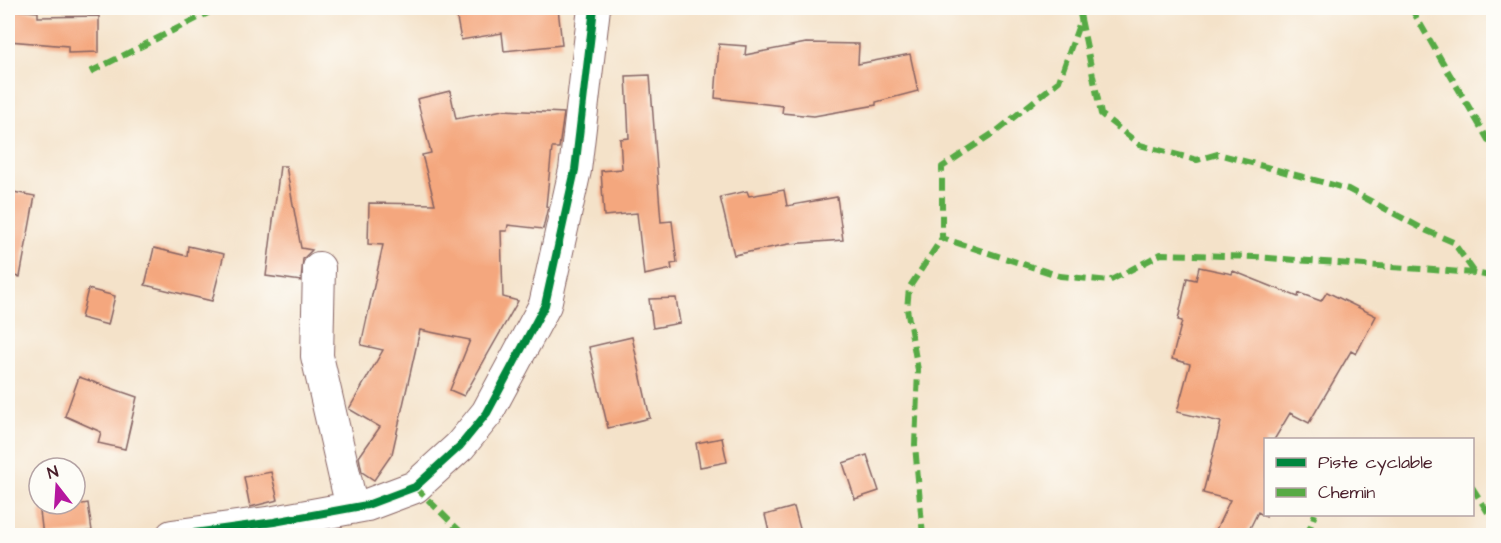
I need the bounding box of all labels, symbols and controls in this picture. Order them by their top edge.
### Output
legend [1264,438,1474,516]
text: Piste cyclable [1318,450,1433,476]
north arrow [27,456,87,516]
text: N [45,461,61,485]
text: Chemin [1318,480,1375,505]

